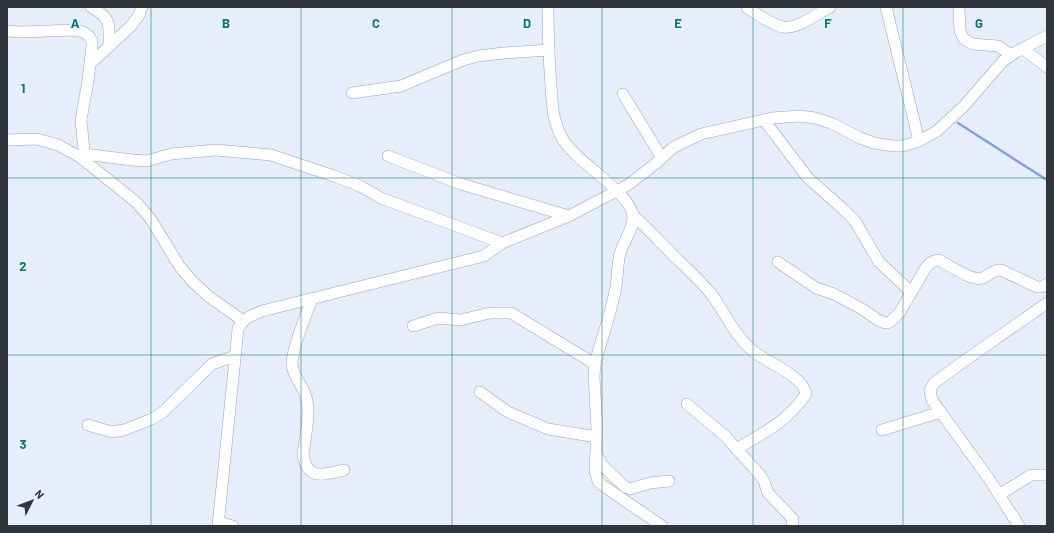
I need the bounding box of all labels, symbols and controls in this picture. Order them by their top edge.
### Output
text: A [71,15,80,31]
text: B [222,15,230,31]
text: C [372,15,380,31]
text: D [523,15,531,31]
text: E [674,15,682,31]
text: F [824,15,832,31]
text: G [975,15,983,31]
text: 1 [21,80,25,96]
text: 2 [19,258,27,274]
text: 3 [19,436,27,452]
north arrow [12,481,52,521]
text: N [33,487,47,501]

